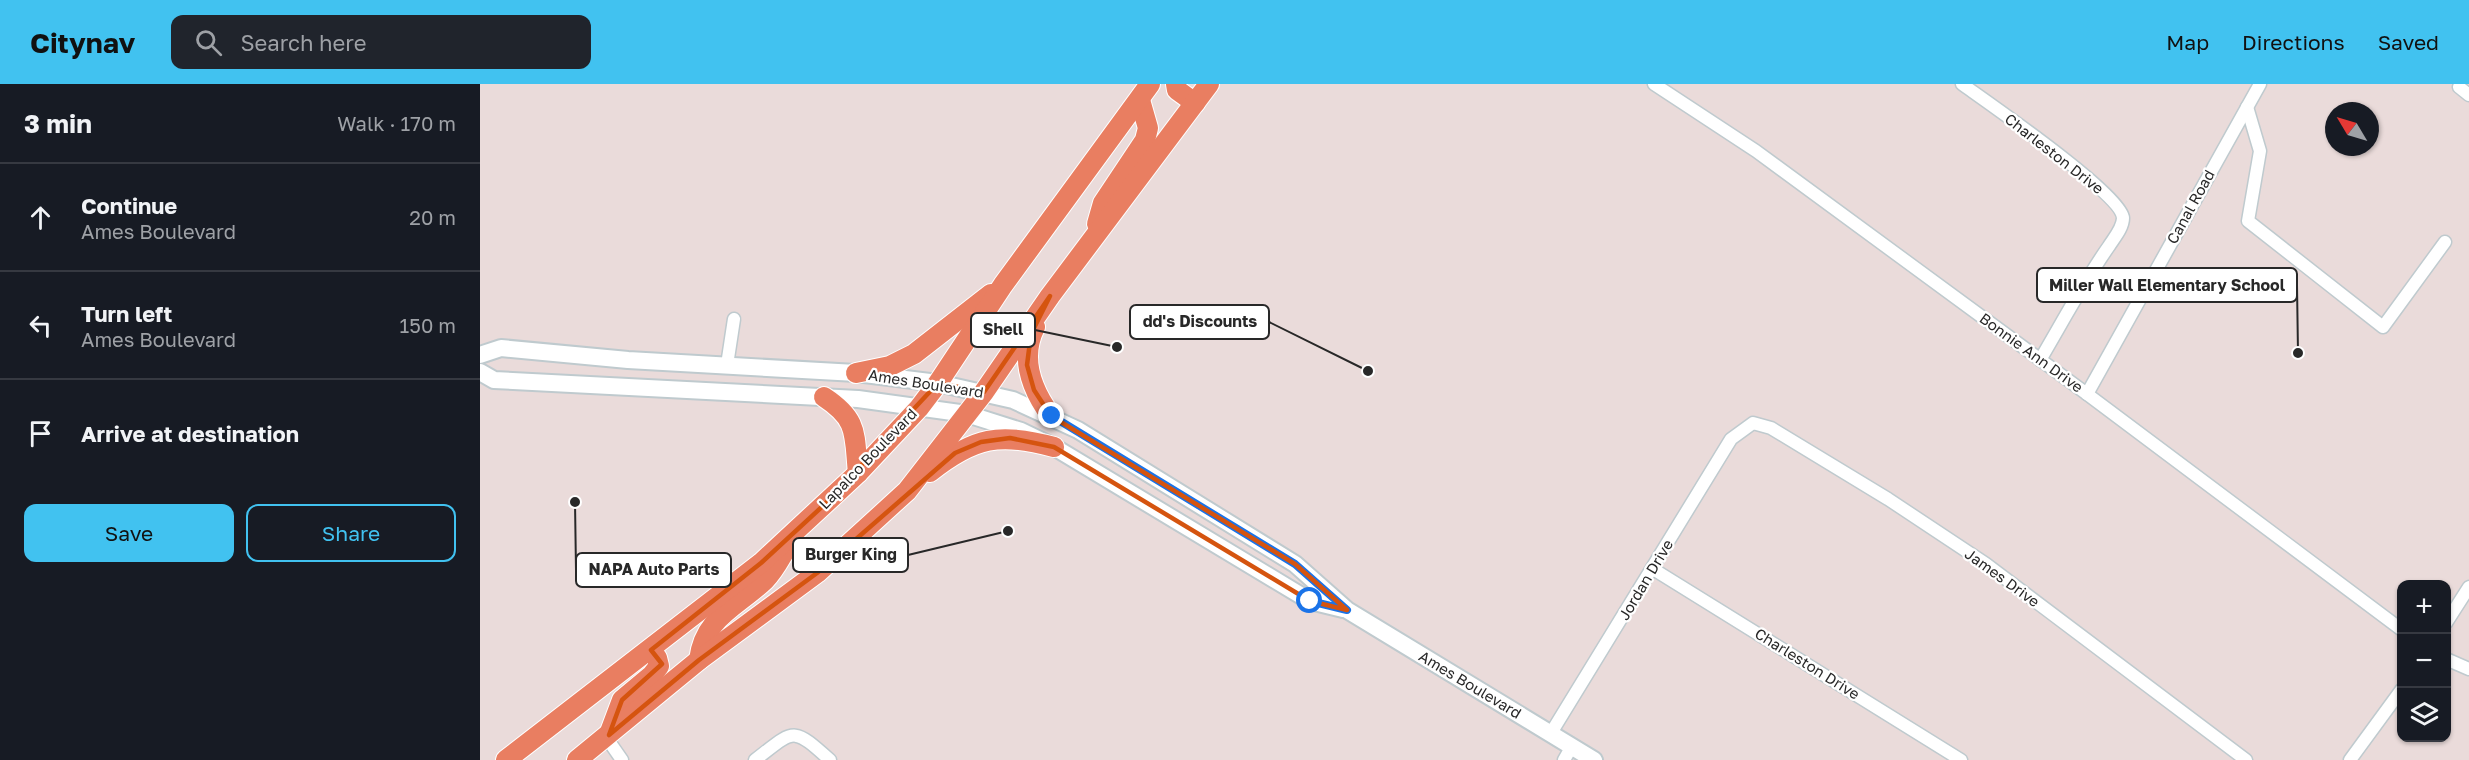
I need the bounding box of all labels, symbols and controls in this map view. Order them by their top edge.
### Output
search box [171,15,591,69]
text: Citynav [30,26,135,59]
icon: search [192,26,225,59]
text: Search here [240,29,366,56]
text: Map [2166,29,2209,55]
text: Directions [2242,29,2345,55]
text: Saved [2378,29,2439,55]
north arrow [2325,102,2379,156]
text: 3 min [24,108,92,139]
street label: Charleston Drive [2002,109,2108,197]
text: Walk · 170 m [337,111,456,135]
street label: Canal Road [2162,166,2218,247]
text: Continue [81,192,177,219]
icon: ahead [24,201,57,234]
text: 20 m [409,205,456,229]
text: Ames Boulevard [81,219,236,243]
callout: Miller Wall Elementary School [2037,268,2297,302]
text: Miller Wall Elementary School [2049,275,2286,295]
text: Turn left [81,300,172,327]
callout: dd's Discounts [1130,305,1269,339]
icon: left [24,309,57,342]
street label: Bonnie Ann Drive [1976,309,2087,396]
text: dd's Discounts [1143,311,1257,331]
text: 150 m [400,313,456,337]
callout: Shell [971,313,1035,347]
text: Shell [983,319,1024,339]
text: Ames Boulevard [81,327,236,351]
street label: Ames Boulevard [867,365,985,401]
route end [1038,402,1064,428]
street label: Lapalco Boulevard [815,404,920,512]
icon: arrive [24,417,57,450]
text: Arrive at destination [81,420,299,447]
button: Save [24,504,234,562]
button: Share [246,504,456,562]
street label: Jordan Drive [1614,536,1676,623]
callout: Burger King [793,538,908,572]
text: Burger King [805,544,897,564]
street label: James Drive [1962,544,2044,610]
callout: NAPA Auto Parts [576,553,731,587]
text: NAPA Auto Parts [589,559,719,579]
map controls [2397,580,2451,742]
button: + [2397,580,2451,634]
route start [1296,587,1322,613]
street label: Charleston Drive [1752,624,1864,703]
button: − [2397,634,2451,688]
street label: Ames Boulevard [1416,646,1525,722]
button: layers [2397,688,2451,742]

